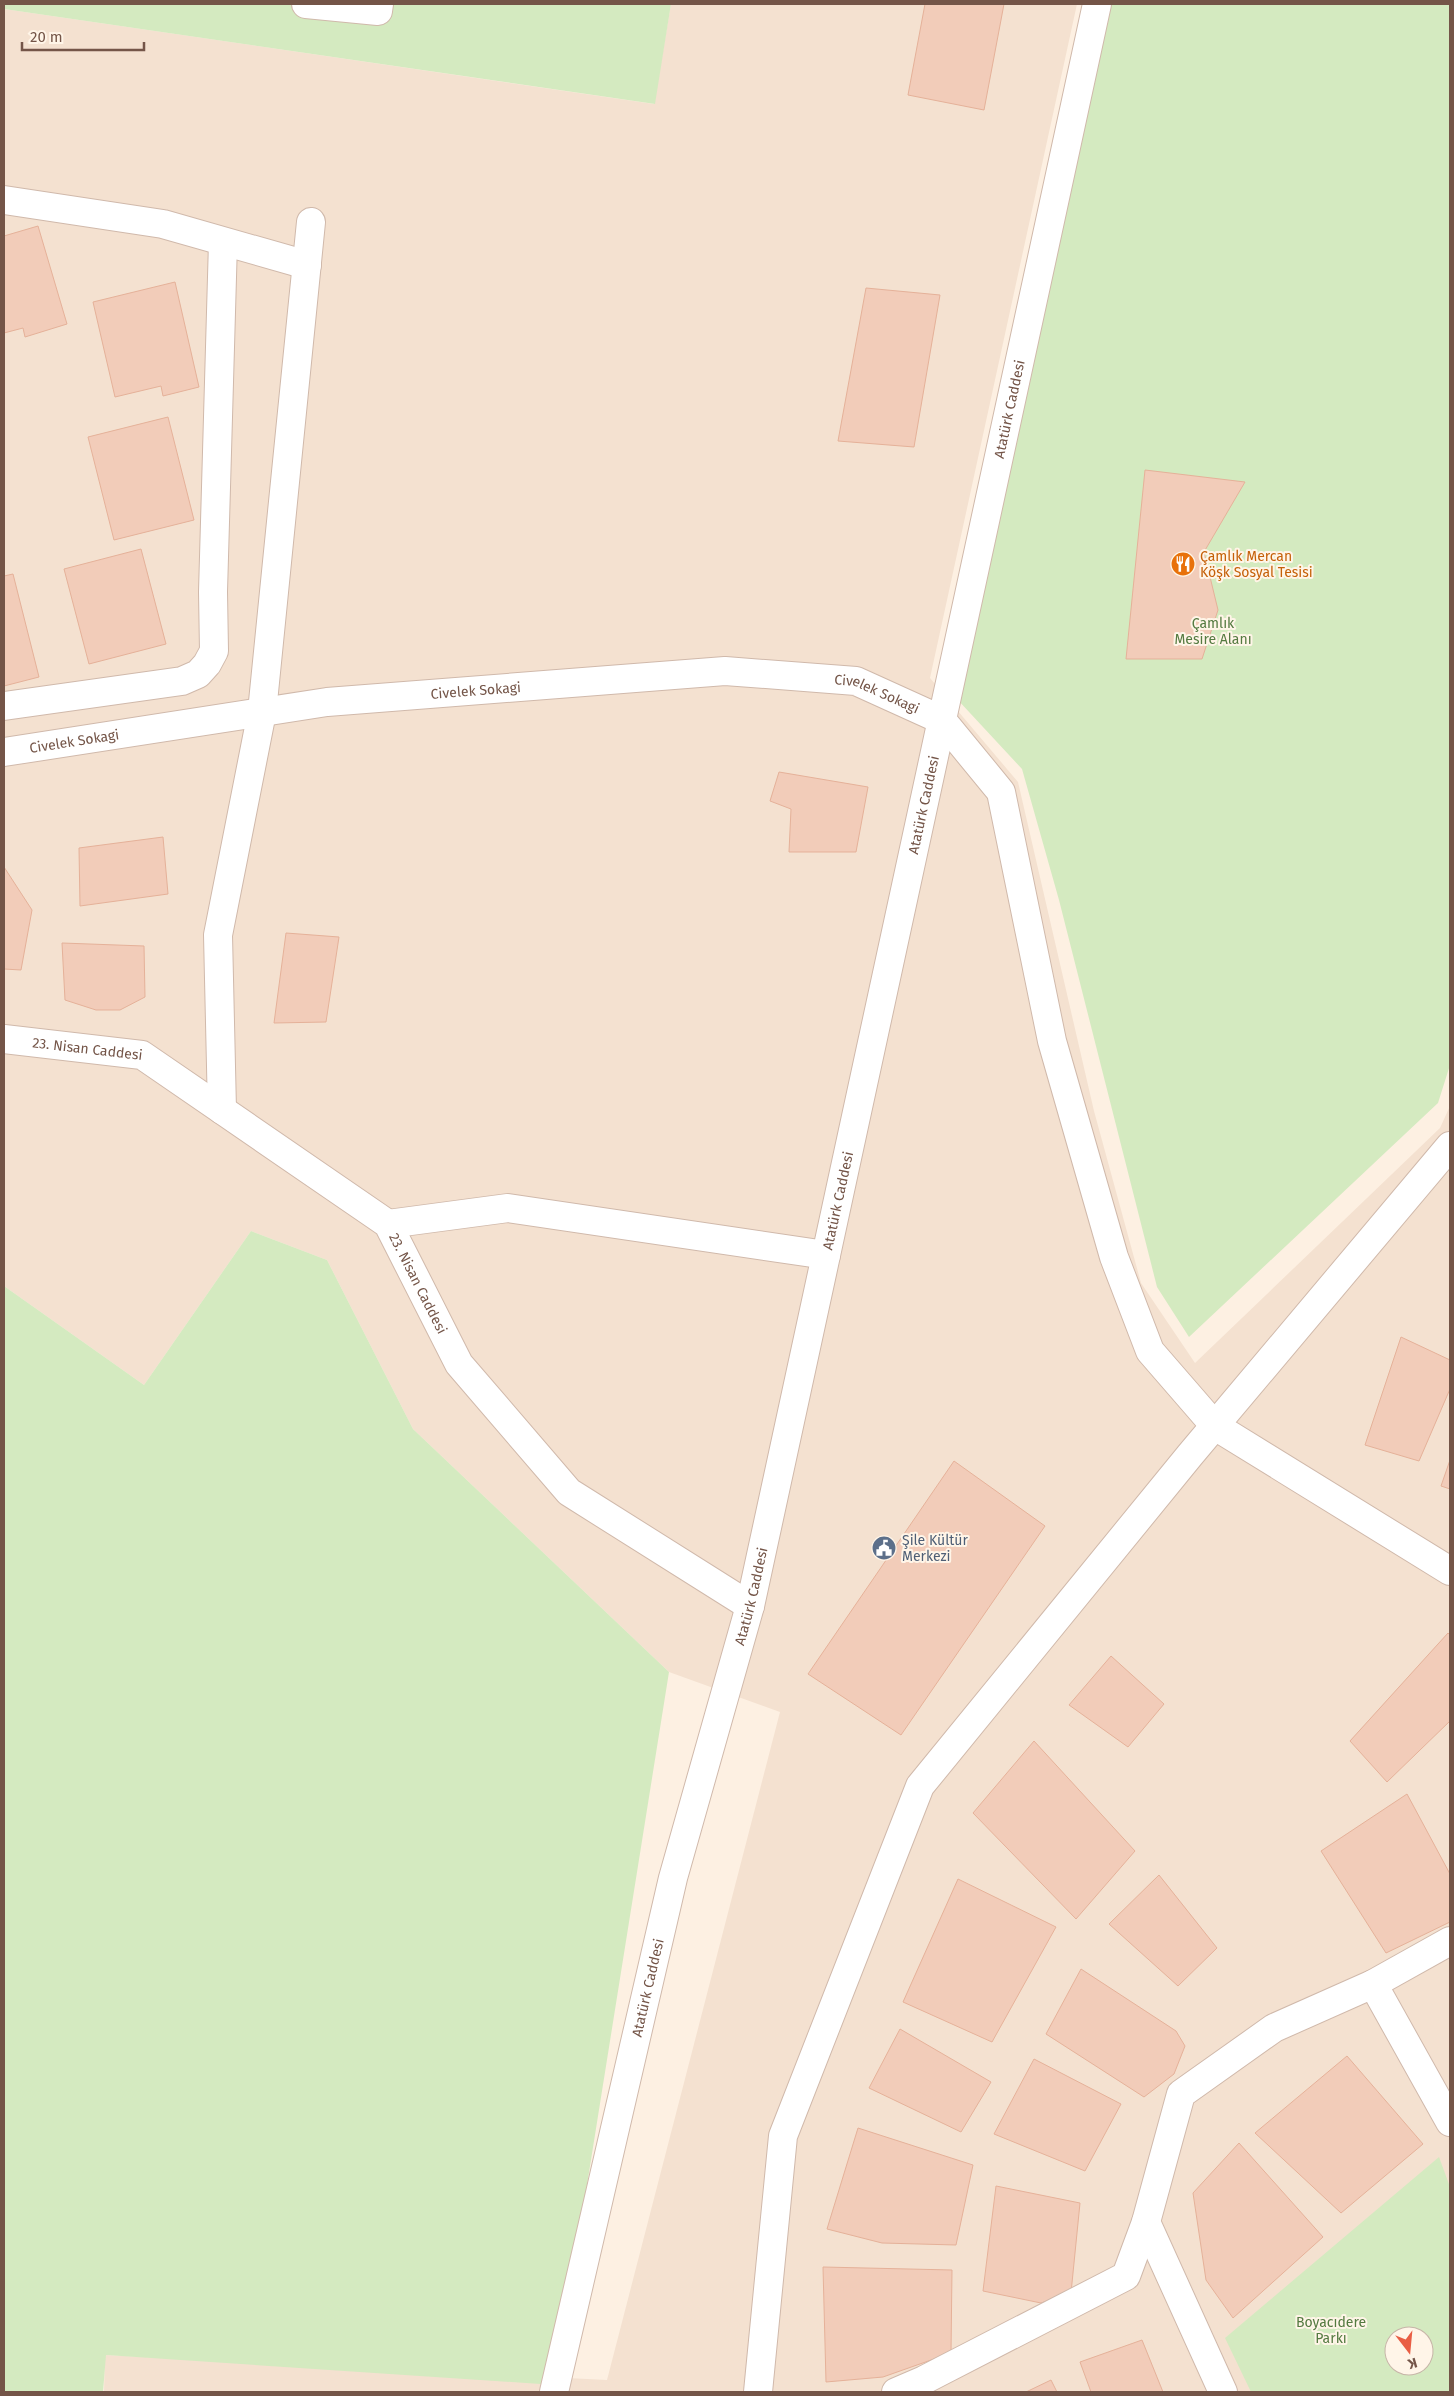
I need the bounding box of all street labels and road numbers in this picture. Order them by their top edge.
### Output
street label: Atatürk Caddesi [991,358,1029,460]
street label: Civelek Sokagi [834,671,922,718]
street label: Civelek Sokagi [430,679,521,703]
street label: Civelek Sokagi [28,726,120,757]
street label: Atatürk Caddesi [905,754,943,856]
street label: 23. Nisan Caddesi [31,1034,143,1064]
street label: Atatürk Caddesi [819,1150,857,1252]
street label: 23. Nisan Caddesi [385,1230,450,1337]
street label: Atatürk Caddesi [731,1546,771,1647]
street label: Atatürk Caddesi [628,1937,668,2039]

